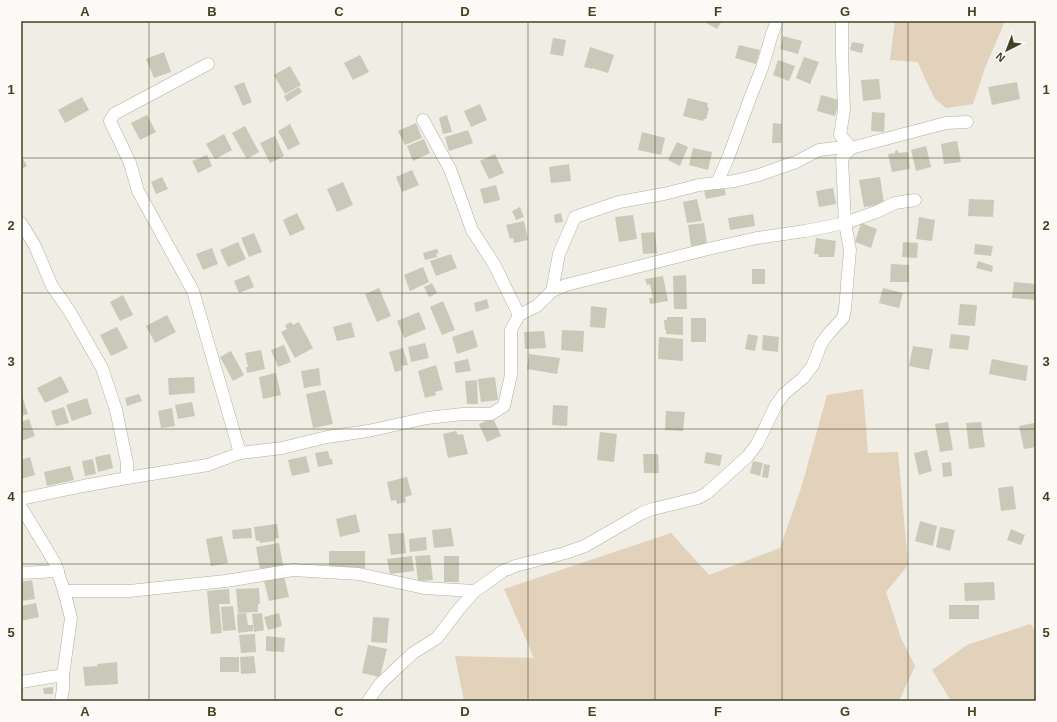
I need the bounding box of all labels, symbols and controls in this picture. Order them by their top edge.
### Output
text: A [80,4,90,19]
text: B [207,4,217,19]
text: C [334,4,344,19]
text: D [460,4,470,19]
text: E [588,4,597,19]
text: F [714,4,722,19]
text: G [840,4,850,19]
text: H [967,4,977,19]
north arrow [987,30,1027,70]
text: N [993,50,1007,65]
text: 1 [7,82,15,97]
text: 1 [1042,82,1050,97]
text: 2 [7,218,15,233]
text: 2 [1042,218,1050,233]
text: 3 [7,354,15,369]
text: 3 [1042,354,1050,369]
text: 4 [7,489,15,504]
text: 4 [1042,489,1050,504]
text: 5 [7,625,15,640]
text: 5 [1042,625,1050,640]
text: A [80,704,90,719]
text: B [207,704,217,719]
text: C [334,704,344,719]
text: D [460,704,470,719]
text: E [588,704,597,719]
text: F [714,704,722,719]
text: G [840,704,850,719]
text: H [967,704,977,719]

